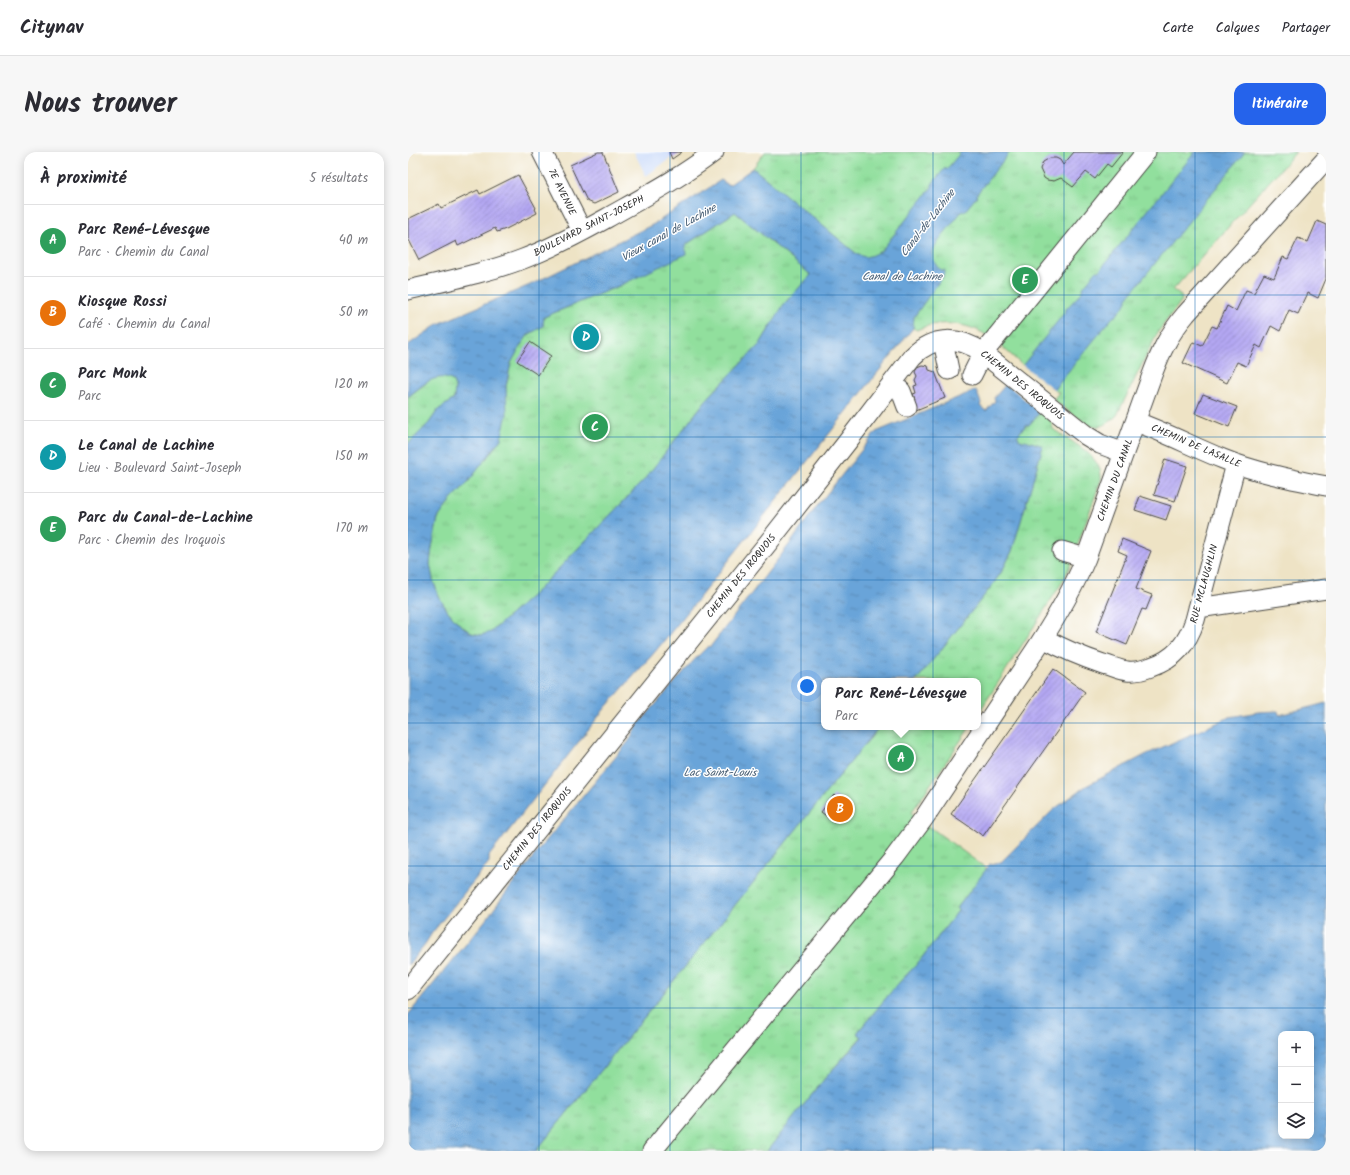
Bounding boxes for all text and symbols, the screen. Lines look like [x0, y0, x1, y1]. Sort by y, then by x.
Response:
text: Citynav [20, 13, 83, 43]
text: Carte [1162, 17, 1194, 39]
text: Calques [1216, 17, 1260, 39]
text: Partager [1282, 17, 1330, 39]
text: Nous trouver [24, 82, 177, 127]
button: Itinéraire [1234, 83, 1326, 125]
text: À proximité [40, 165, 127, 192]
street label: 7E AVENUE [544, 166, 581, 219]
text: 5 résultats [309, 168, 368, 189]
water label: Canal-de-Lachine [896, 185, 961, 261]
street label: BOULEVARD SAINT-JOSEPH [531, 191, 648, 261]
water label: Vieux canal de Lachine [618, 199, 721, 267]
text: Parc René-Lévesque [78, 218, 210, 242]
text: A [49, 230, 57, 251]
text: 40 m [339, 230, 368, 251]
text: Parc · Chemin du Canal [78, 242, 209, 263]
pin: E [1012, 265, 1038, 295]
water label: Canal de Lachine [862, 268, 943, 286]
text: Kiosque Rossi [78, 290, 167, 314]
text: B [49, 302, 57, 323]
text: 50 m [339, 302, 368, 323]
text: Café · Chemin du Canal [78, 314, 210, 335]
pin: D [573, 322, 599, 352]
street label: CHEMIN DES IROQUOIS [977, 346, 1068, 424]
text: Parc Monk [78, 362, 146, 386]
text: C [49, 374, 57, 395]
text: 120 m [334, 374, 368, 395]
text: Parc [78, 386, 101, 407]
pin: C [582, 412, 608, 442]
street label: CHEMIN DE LASALLE [1149, 420, 1245, 473]
text: Le Canal de Lachine [78, 434, 214, 458]
street label: CHEMIN DU CANAL [1093, 436, 1137, 524]
text: D [49, 446, 57, 467]
text: 150 m [335, 446, 368, 467]
text: Lieu · Boulevard Saint-Joseph [78, 458, 241, 479]
text: Parc du Canal-de-Lachine [78, 506, 253, 530]
text: E [49, 518, 57, 539]
text: 170 m [336, 518, 368, 539]
text: Parc · Chemin des Iroquois [78, 530, 225, 551]
street label: CHEMIN DES IROQUOIS [702, 530, 780, 621]
street label: RUE MCLAUGHLIN [1186, 542, 1222, 625]
your location [797, 676, 817, 696]
popup [821, 678, 981, 730]
text: Parc René-Lévesque [835, 682, 967, 706]
text: Parc [835, 706, 858, 727]
pin: A [888, 743, 914, 773]
water label: Lac Saint-Louis [684, 764, 758, 782]
street label: CHEMIN DES IROQUOIS [498, 783, 576, 874]
pin: B [827, 794, 853, 824]
map controls [1278, 1031, 1314, 1139]
button: + [1278, 1031, 1314, 1067]
button: − [1278, 1067, 1314, 1103]
button: layers [1278, 1103, 1314, 1139]

